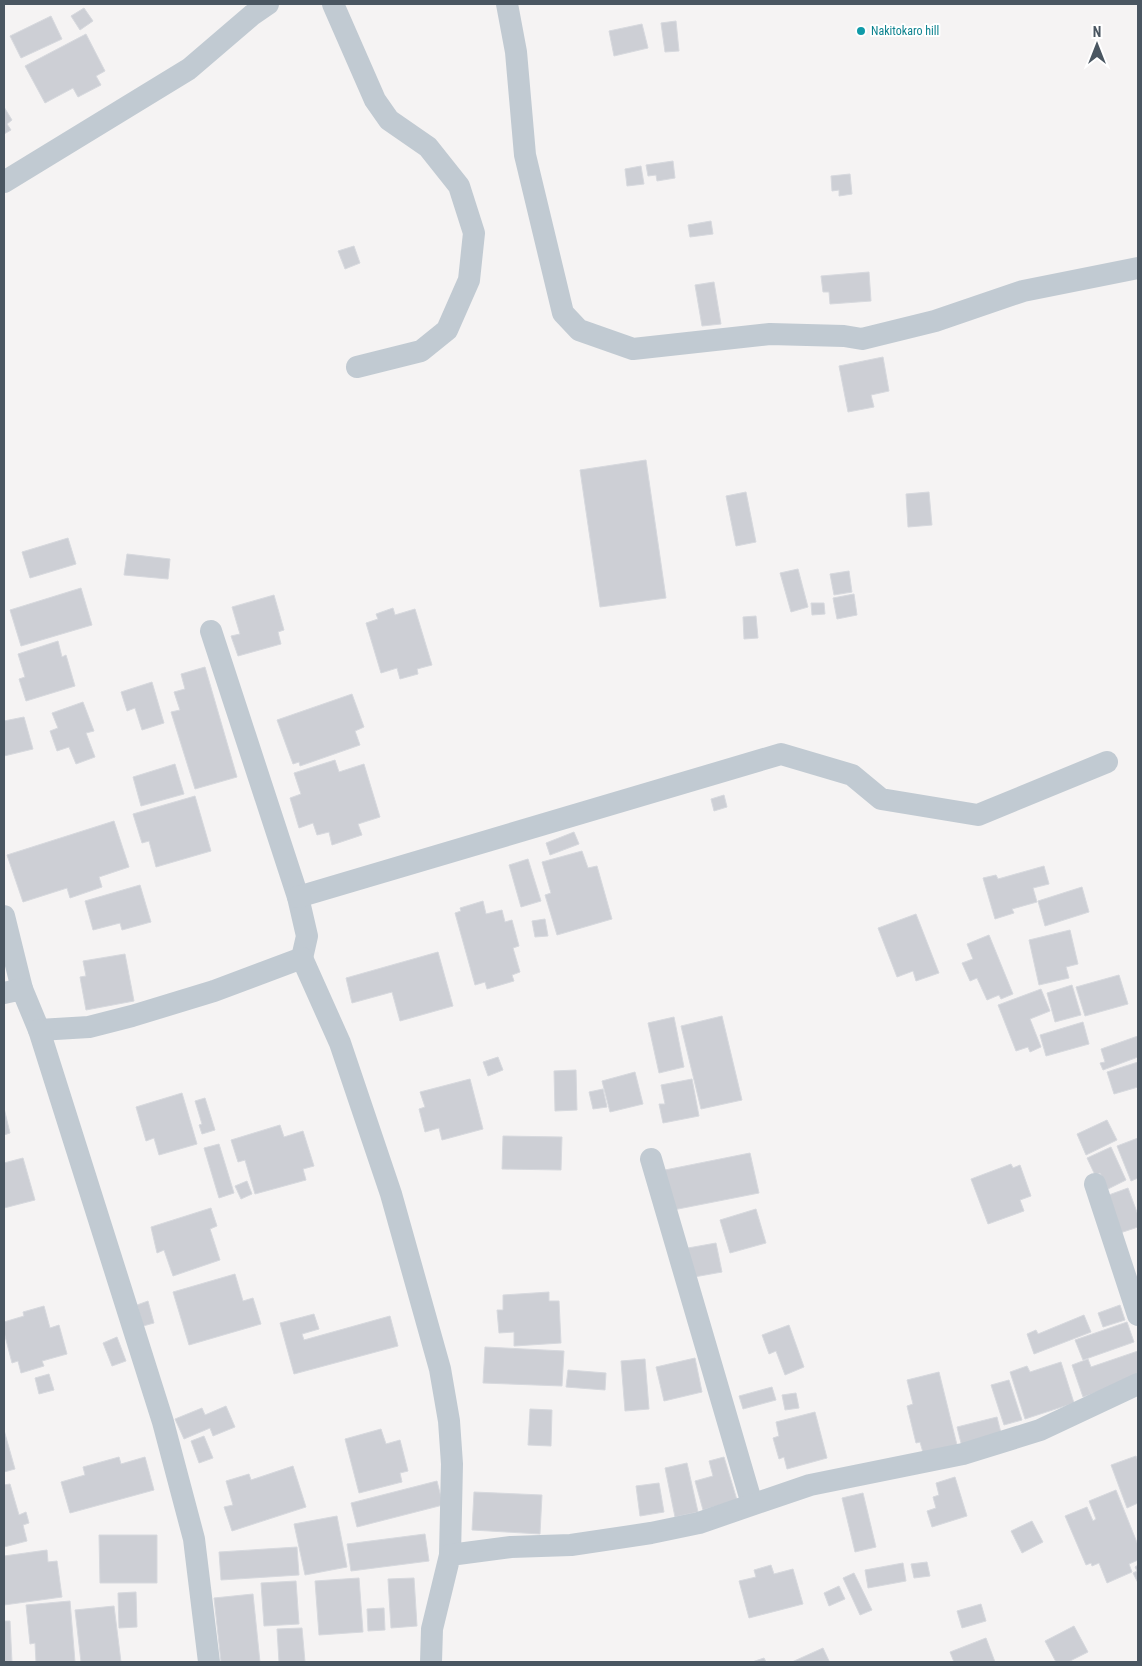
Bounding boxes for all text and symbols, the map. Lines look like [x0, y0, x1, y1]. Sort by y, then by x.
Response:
north arrow [1072, 20, 1122, 70]
place label: Nakitokaro hill [871, 24, 939, 38]
text: N [1093, 24, 1101, 40]
marker: Nakitokaro hill [855, 25, 867, 37]

